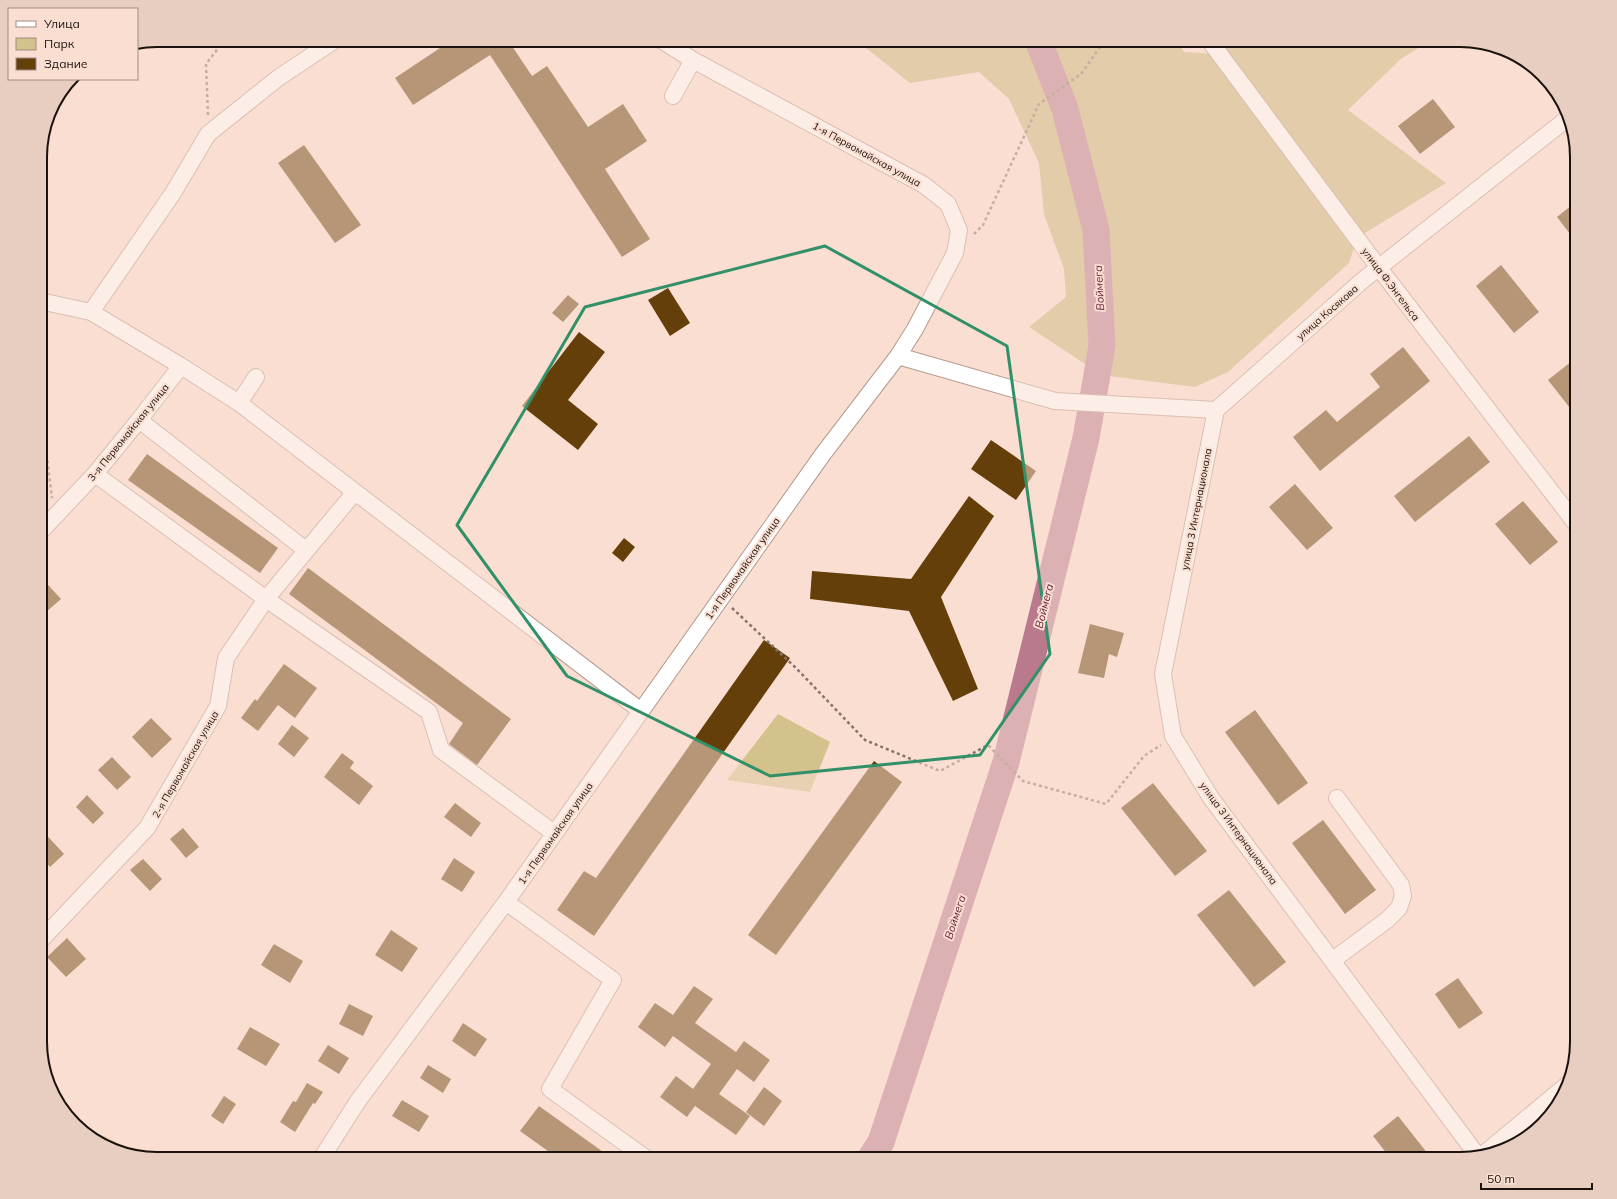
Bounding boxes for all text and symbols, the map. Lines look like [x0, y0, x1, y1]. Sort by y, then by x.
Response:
legend [8, 8, 138, 80]
text: Улица [43, 16, 80, 31]
text: Парк [44, 36, 75, 51]
text: Здание [44, 56, 88, 71]
street label: 1-я Первомайская улица [810, 119, 923, 190]
street label: улица Ф.Энгельса [1359, 245, 1422, 323]
water label: Воймега [1091, 265, 1107, 311]
street label: улица Косякова [1294, 282, 1361, 343]
street label: 3-я Первомайская улица [85, 381, 172, 484]
street label: улица 3 Интернационала [1178, 447, 1215, 571]
street label: 1-я Первомайская улица [702, 515, 783, 622]
water label: Воймега [1032, 582, 1056, 630]
street label: 2-я Первомайская улица [149, 708, 221, 820]
street label: улица 3 Интернационала [1197, 779, 1280, 887]
street label: 1-я Первомайская улица [515, 780, 596, 887]
water label: Воймега [941, 893, 969, 941]
scale bar [1481, 1165, 1592, 1191]
text: 50 m [1487, 1171, 1515, 1186]

